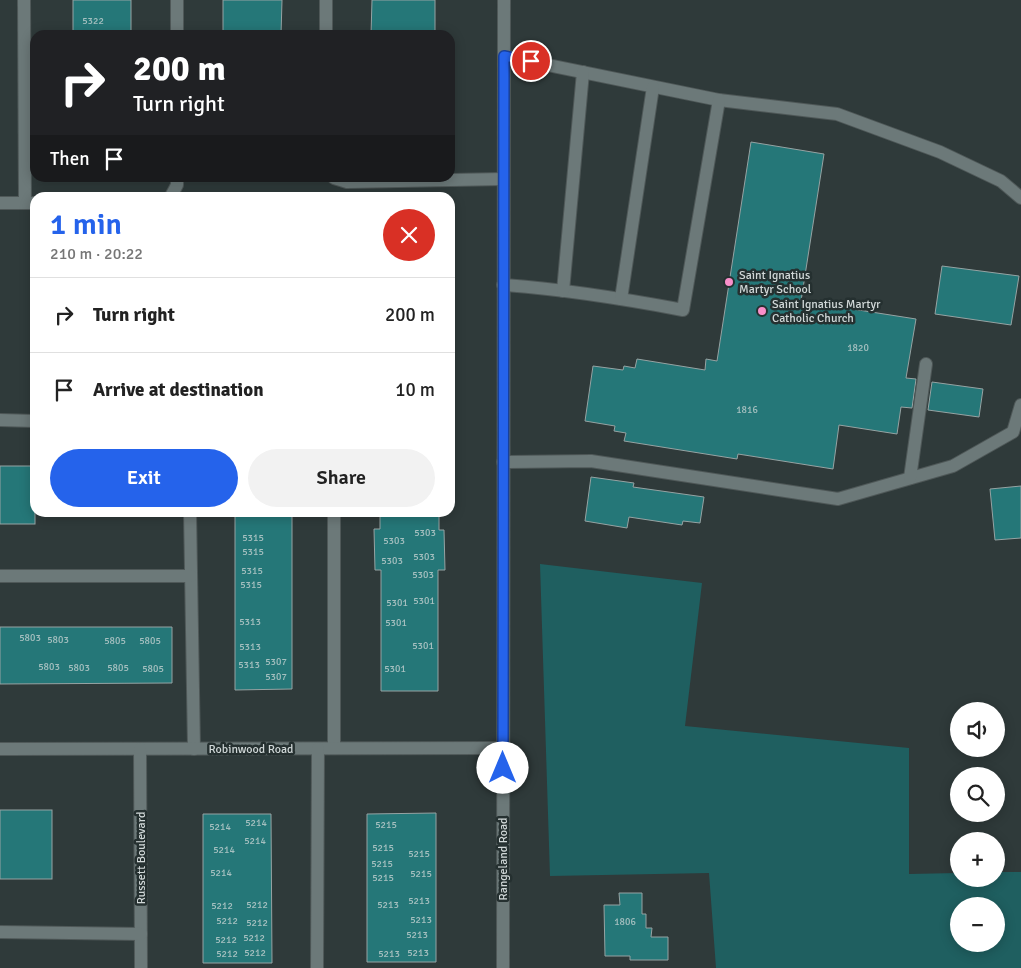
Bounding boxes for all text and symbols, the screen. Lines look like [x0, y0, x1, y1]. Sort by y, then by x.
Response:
house number: 5322 [82, 15, 104, 27]
pin [510, 40, 552, 82]
text: 200 m [133, 47, 226, 90]
icon: arrive [517, 47, 545, 75]
icon: right [50, 50, 115, 115]
text: Turn right [133, 90, 225, 117]
icon: arrive [100, 145, 128, 173]
text: Then [50, 147, 90, 171]
text: 1 min [50, 206, 122, 243]
button: close [383, 209, 435, 261]
text: 210 m · 20:22 [50, 244, 143, 264]
place label: Saint Ignatius Martyr School [739, 268, 812, 297]
marker: Saint Ignatius Martyr School [723, 276, 735, 288]
place label: Saint Ignatius Martyr Catholic Church [772, 297, 881, 326]
icon: right [50, 301, 78, 329]
text: Turn right [93, 303, 175, 327]
text: 200 m [385, 303, 435, 327]
marker: Saint Ignatius Martyr Catholic Church [756, 305, 768, 317]
house number: 1820 [847, 342, 869, 354]
icon: arrive [50, 376, 78, 404]
text: Arrive at destination [93, 378, 264, 402]
text: 10 m [395, 378, 435, 402]
house number: 1816 [736, 404, 758, 416]
button: Exit [50, 449, 238, 507]
button: Share [248, 449, 435, 507]
house number: 5303 [414, 527, 436, 539]
house number: 5315 [242, 532, 264, 544]
house number: 5303 [383, 535, 405, 547]
house number: 5315 [242, 546, 264, 558]
house number: 5303 [413, 551, 435, 563]
house number: 5303 [381, 555, 403, 567]
house number: 5315 [241, 565, 263, 577]
house number: 5303 [412, 569, 434, 581]
house number: 5315 [240, 579, 262, 591]
house number: 5301 [413, 595, 435, 607]
house number: 5301 [386, 597, 408, 609]
house number: 5313 [239, 616, 261, 628]
house number: 5301 [385, 617, 407, 629]
house number: 5803 [19, 632, 41, 644]
house number: 5803 [47, 634, 69, 646]
house number: 5805 [104, 635, 126, 647]
house number: 5805 [139, 635, 161, 647]
house number: 5301 [412, 640, 434, 652]
house number: 5313 [239, 641, 261, 653]
house number: 5307 [265, 656, 287, 668]
house number: 5313 [238, 659, 260, 671]
house number: 5803 [38, 661, 60, 673]
house number: 5803 [68, 662, 90, 674]
house number: 5805 [107, 662, 129, 674]
house number: 5805 [142, 663, 164, 675]
house number: 5301 [384, 663, 406, 675]
house number: 5307 [265, 671, 287, 683]
map controls [950, 702, 1005, 952]
button: sound [950, 702, 1005, 757]
position arrow [476, 741, 528, 793]
street label: Robinwood Road [209, 742, 293, 757]
button: search [950, 767, 1005, 822]
street label: Russett Boulevard [134, 812, 149, 904]
house number: 5214 [245, 817, 267, 829]
street label: Rangeland Road [496, 818, 511, 900]
house number: 5215 [375, 819, 397, 831]
house number: 5214 [209, 821, 231, 833]
button: + [950, 832, 1005, 887]
house number: 5214 [244, 835, 266, 847]
house number: 5215 [372, 842, 394, 854]
house number: 5214 [213, 844, 235, 856]
house number: 5215 [408, 848, 430, 860]
house number: 5215 [371, 858, 393, 870]
house number: 5214 [210, 867, 232, 879]
house number: 5215 [410, 868, 432, 880]
house number: 5215 [372, 872, 394, 884]
house number: 5213 [408, 895, 430, 907]
button: − [950, 897, 1005, 952]
house number: 5212 [246, 899, 268, 911]
house number: 5213 [377, 899, 399, 911]
house number: 5212 [211, 900, 233, 912]
house number: 5213 [410, 914, 432, 926]
house number: 5212 [216, 915, 238, 927]
house number: 1806 [614, 916, 636, 928]
house number: 5212 [246, 917, 268, 929]
house number: 5213 [406, 929, 428, 941]
house number: 5212 [243, 932, 265, 944]
house number: 5212 [215, 934, 237, 946]
house number: 5212 [244, 947, 266, 959]
house number: 5213 [407, 947, 429, 959]
house number: 5212 [216, 948, 238, 960]
house number: 5213 [378, 948, 400, 960]

